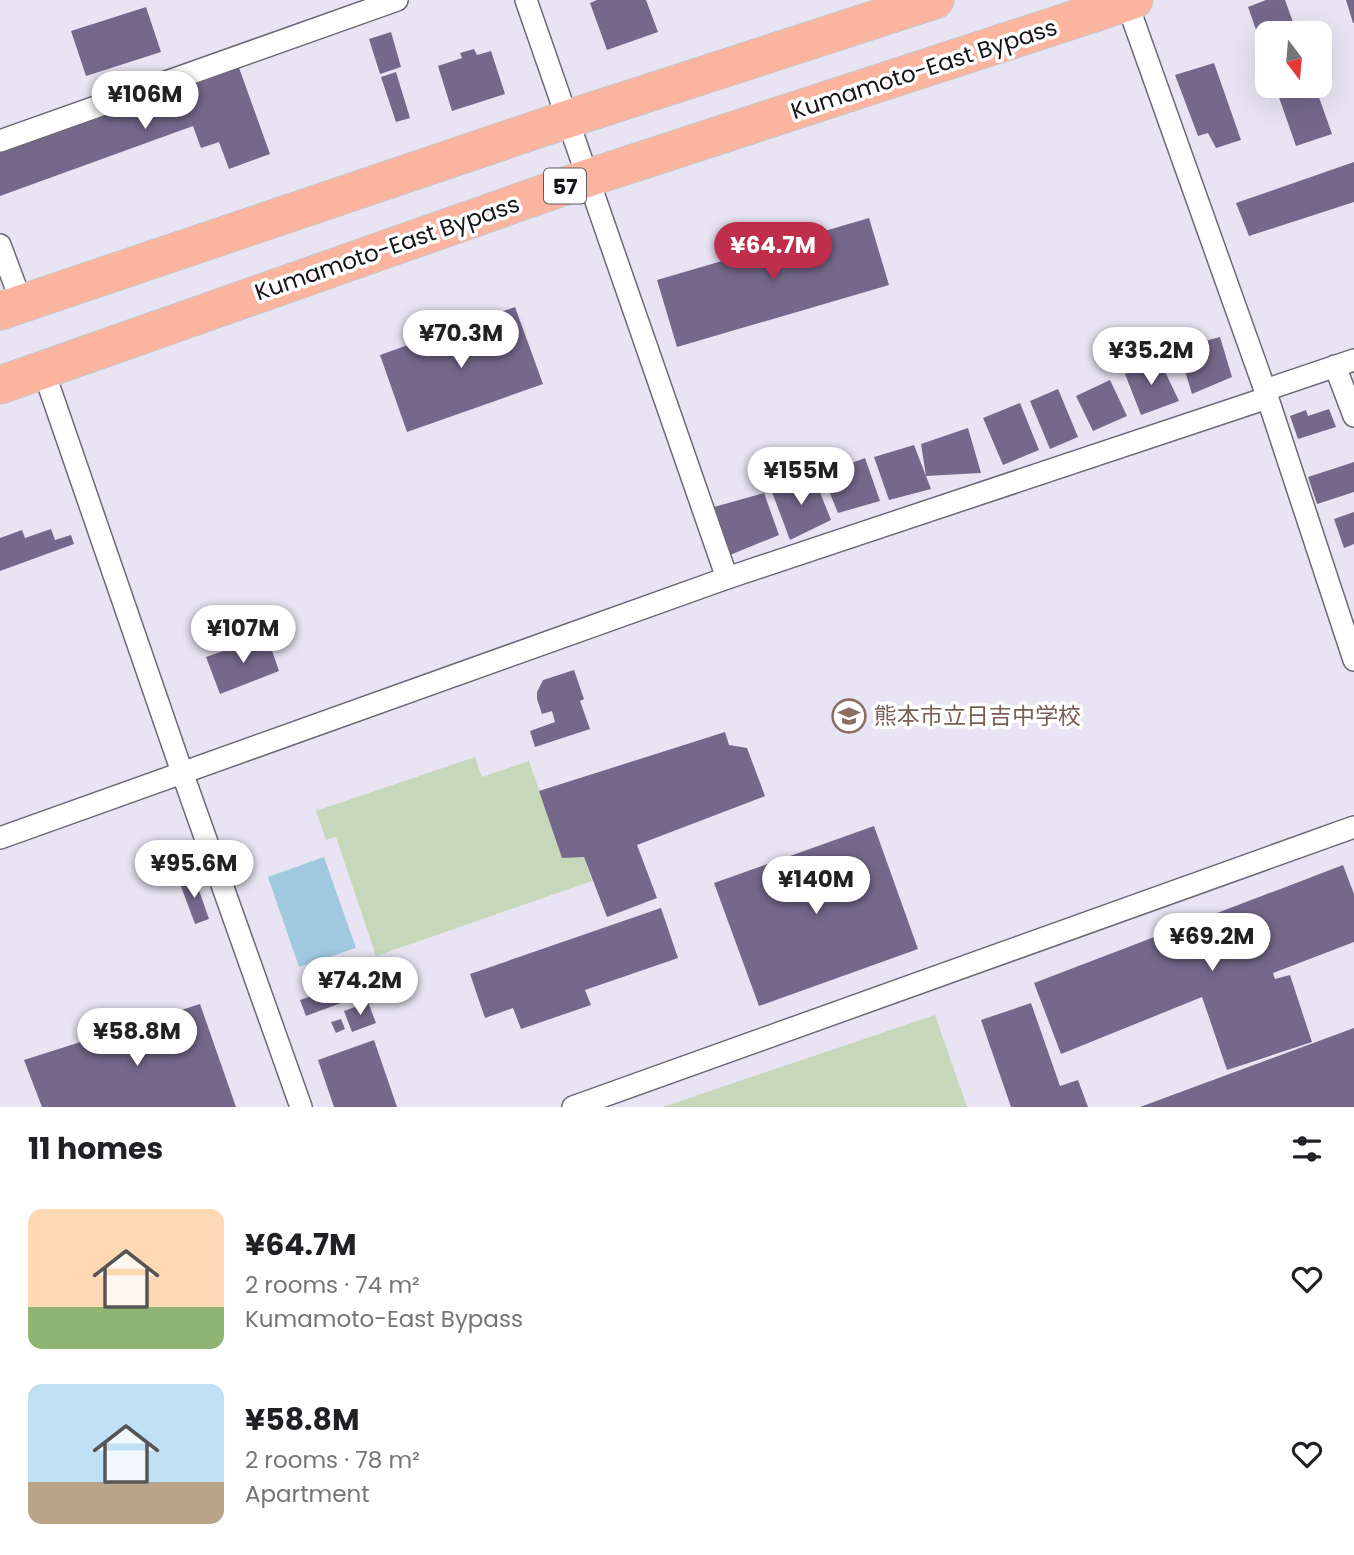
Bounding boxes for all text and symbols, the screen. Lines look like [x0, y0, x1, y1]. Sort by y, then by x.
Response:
street label: Kumamoto-East Bypass [787, 11, 1061, 127]
north arrow [1255, 21, 1332, 98]
map controls [1255, 21, 1332, 98]
pin: ¥106M [96, 72, 194, 131]
text: ¥106M [108, 78, 182, 110]
road number: 57 [544, 168, 586, 204]
street label: Kumamoto-East Bypass [250, 188, 524, 308]
pin: ¥64.7M [716, 222, 830, 282]
text: ¥64.7M [730, 229, 816, 261]
pin: ¥70.3M [404, 310, 518, 370]
text: ¥70.3M [419, 317, 503, 349]
pin: ¥35.2M [1094, 328, 1208, 387]
text: ¥35.2M [1108, 334, 1194, 366]
pin: ¥155M [752, 448, 850, 507]
text: ¥155M [763, 454, 839, 486]
pin: ¥107M [194, 606, 292, 665]
text: ¥107M [207, 612, 279, 644]
school or university icon: 熊本市立日吉中学校 [830, 697, 868, 735]
place label: 熊本市立日吉中学校 [874, 700, 1081, 732]
pin: ¥95.6M [137, 841, 251, 900]
text: ¥95.6M [151, 847, 237, 879]
pin: ¥140M [767, 856, 865, 916]
text: ¥140M [778, 863, 854, 895]
pin: ¥69.2M [1155, 914, 1269, 973]
text: ¥69.2M [1170, 920, 1254, 952]
pin: ¥74.2M [303, 958, 417, 1017]
text: ¥74.2M [318, 964, 402, 996]
pin: ¥58.8M [80, 1009, 194, 1068]
text: ¥58.8M [93, 1015, 181, 1047]
text: 11 homes [28, 1127, 163, 1170]
icon: filters [1288, 1130, 1326, 1168]
text: ¥64.7M [245, 1223, 357, 1266]
icon: home [84, 1237, 168, 1321]
icon: heart [1288, 1260, 1326, 1298]
text: 2 rooms · 74 m² [245, 1269, 420, 1301]
text: Kumamoto-East Bypass [245, 1303, 523, 1335]
text: ¥58.8M [245, 1398, 360, 1441]
icon: home [84, 1412, 168, 1496]
icon: heart [1288, 1435, 1326, 1473]
text: 2 rooms · 78 m² [245, 1444, 420, 1476]
text: Apartment [245, 1478, 370, 1510]

